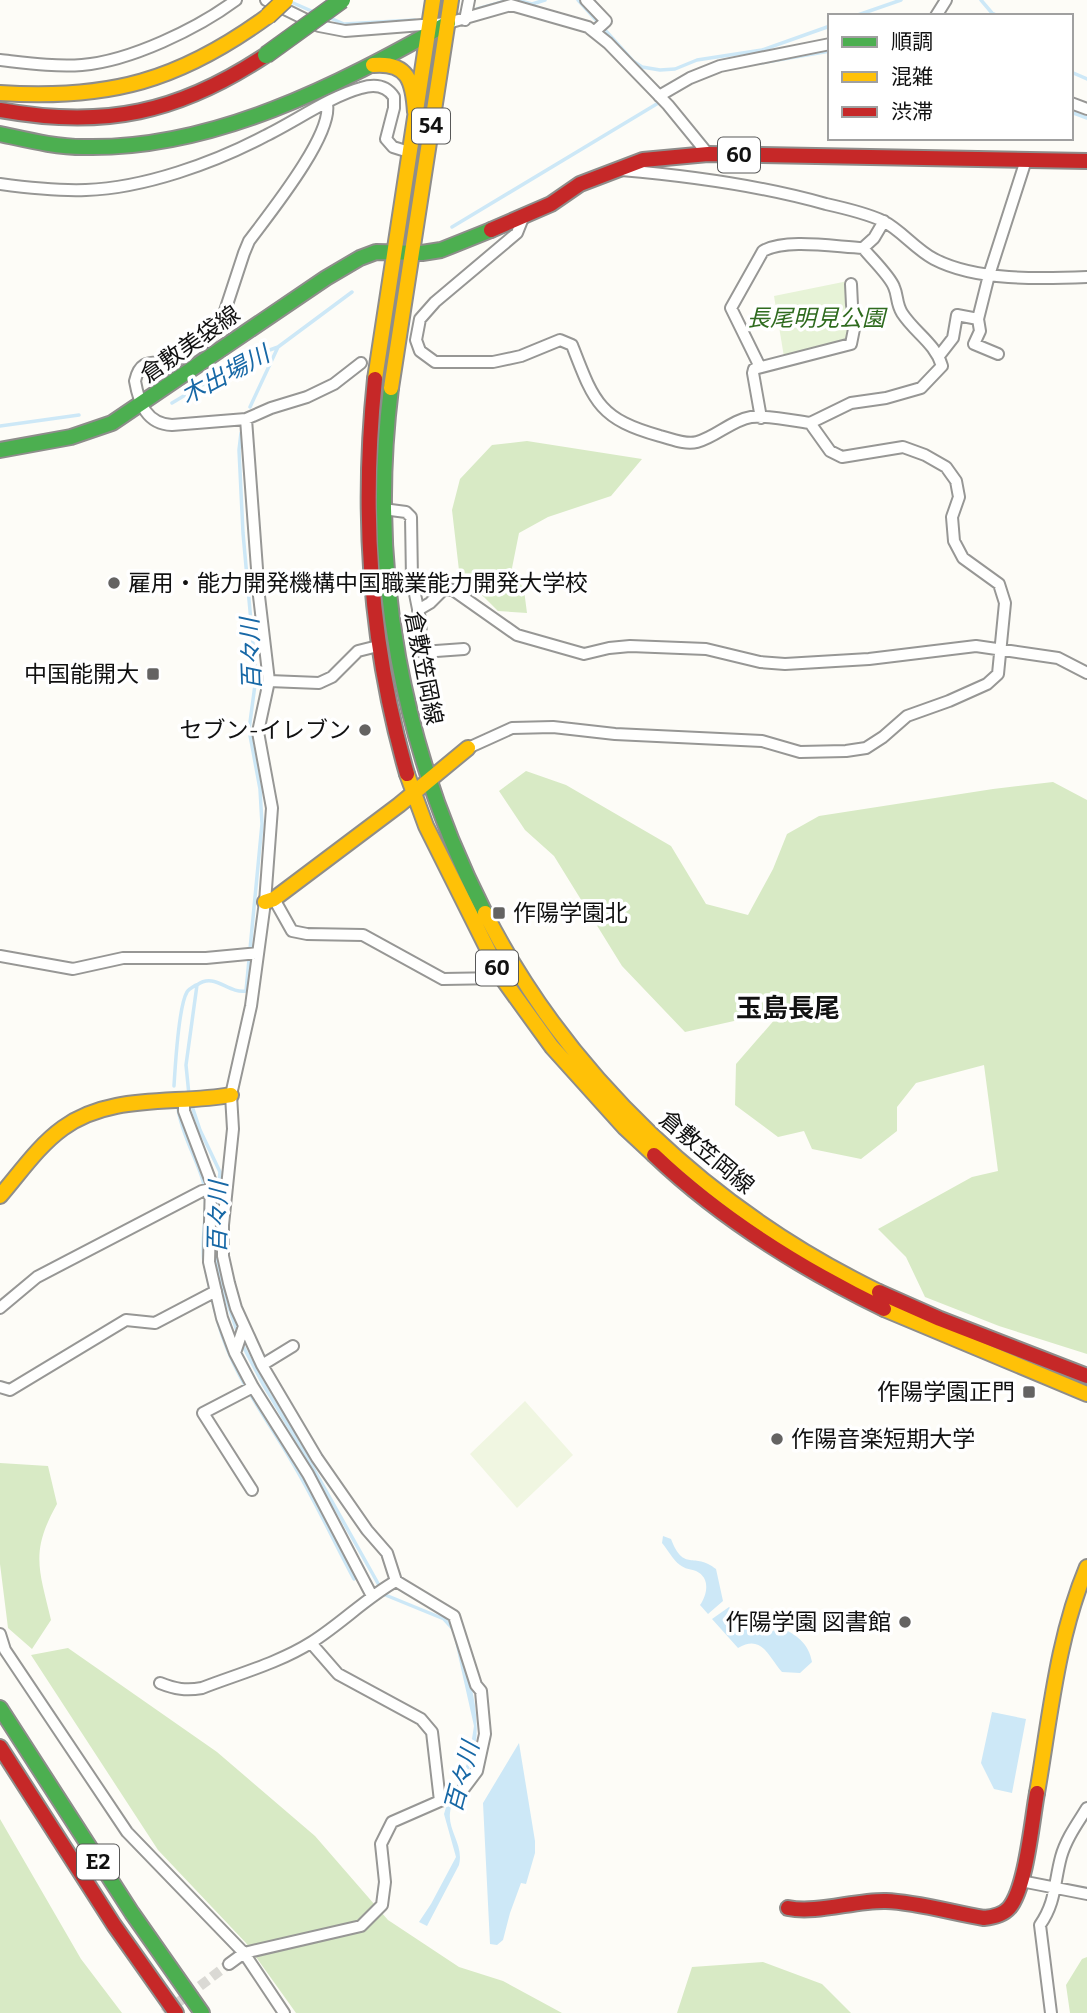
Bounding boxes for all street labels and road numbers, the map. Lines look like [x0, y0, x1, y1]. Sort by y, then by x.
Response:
road number: 54 [412, 108, 450, 144]
road number: 60 [718, 138, 760, 172]
street label: 倉敷美袋線 [135, 300, 245, 388]
street label: 倉敷笠岡線 [399, 609, 449, 727]
road number: 60 [476, 950, 518, 986]
street label: 倉敷笠岡線 [654, 1104, 760, 1200]
road number: E2 [77, 1844, 119, 1880]

